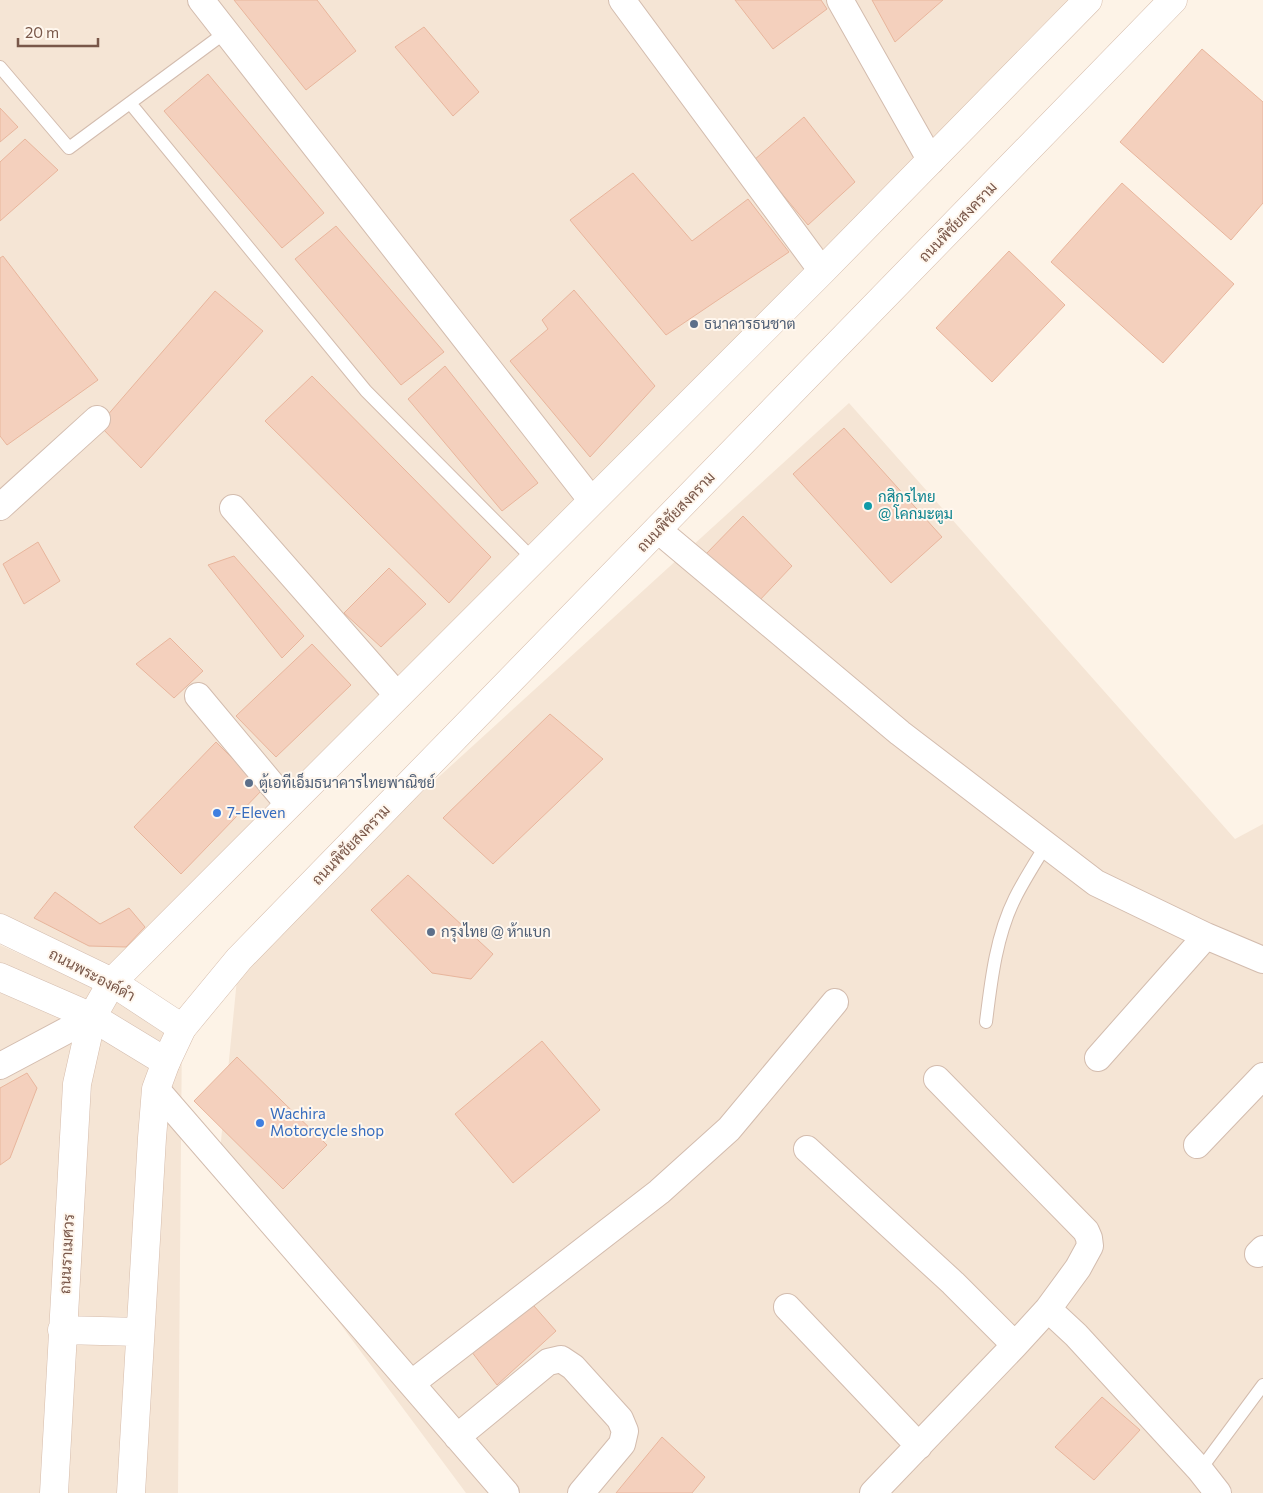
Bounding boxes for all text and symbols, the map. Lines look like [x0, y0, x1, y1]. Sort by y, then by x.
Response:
scale bar [18, 15, 98, 47]
text: 20 m [25, 23, 59, 41]
street label: ถนนพิชัยสงคราม [914, 177, 1000, 265]
place label: ธนาคารธนชาต [704, 314, 796, 332]
marker: ธนาคารธนชาต [688, 318, 700, 330]
street label: ถนนพิชัยสงคราม [632, 467, 718, 555]
place label: กสิกรไทย @ โคกมะตูม [878, 487, 953, 524]
marker: กสิกรไทย @ โคกมะตูม [862, 500, 874, 512]
place label: ตู้เอทีเอ็มธนาคารไทยพาณิชย์ [259, 772, 435, 793]
marker: ตู้เอทีเอ็มธนาคารไทยพาณิชย์ [243, 777, 255, 789]
street label: ถนนพิชัยสงคราม [307, 800, 393, 888]
place label: 7-Eleven [227, 803, 286, 821]
marker: 7-Eleven [211, 807, 223, 819]
place label: กรุงไทย @ ห้าแบก [441, 922, 551, 943]
marker: กรุงไทย @ ห้าแบก [425, 926, 437, 938]
street label: ถนนพระองค์ดำ [46, 944, 139, 1004]
place label: Wachira Motorcycle shop [270, 1104, 384, 1139]
marker: Wachira Motorcycle shop [254, 1117, 266, 1129]
street label: ถนนราเมศวร [55, 1213, 77, 1294]

